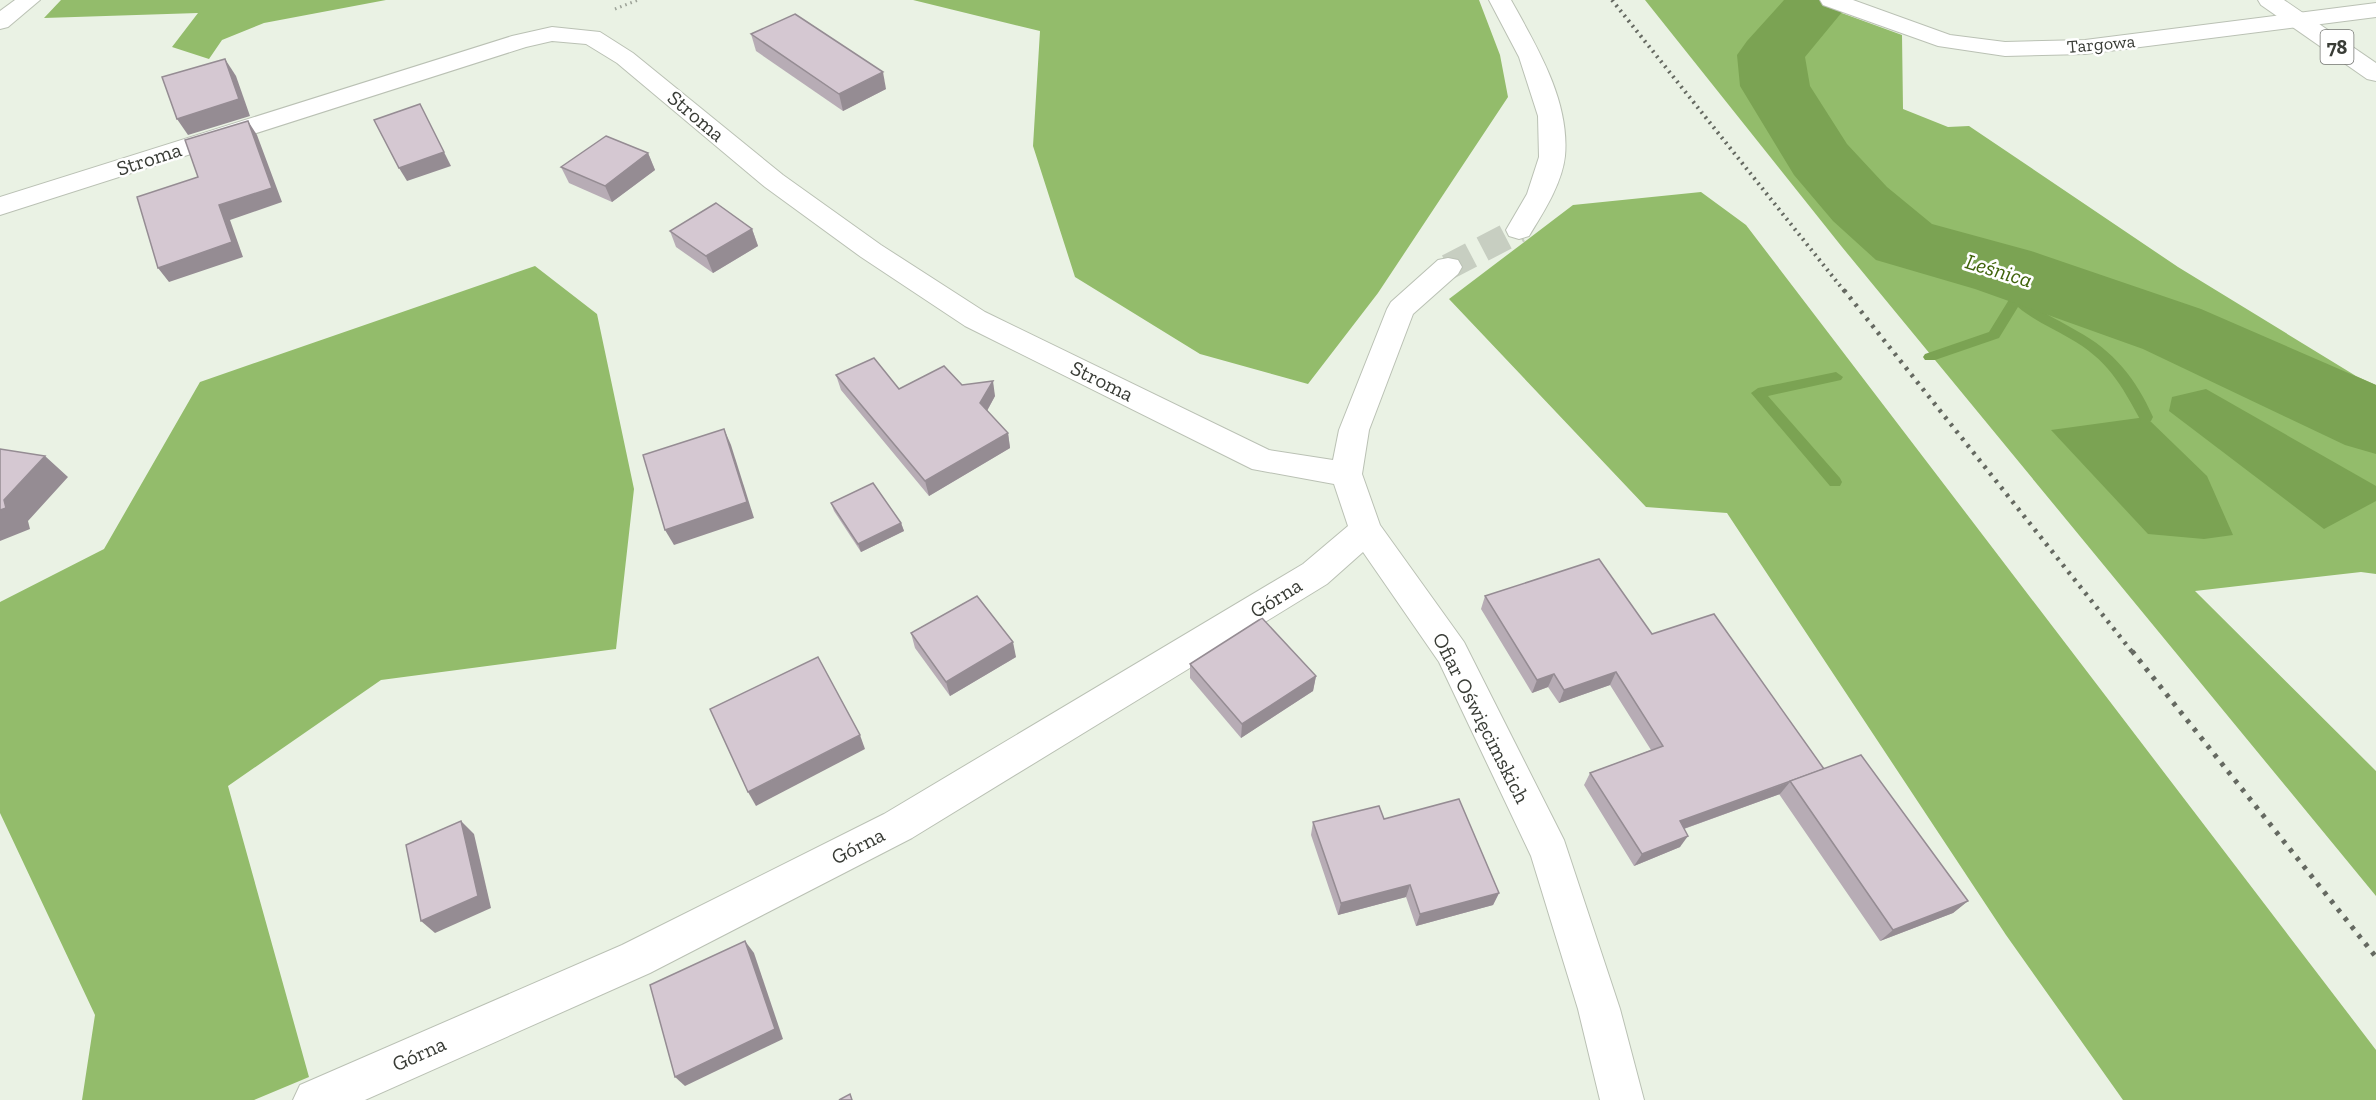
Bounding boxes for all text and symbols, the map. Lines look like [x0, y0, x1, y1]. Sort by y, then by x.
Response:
street label: Targowa [2066, 30, 2136, 58]
road number: 78 [2320, 30, 2354, 64]
street label: Stroma [663, 85, 730, 147]
street label: Stroma [113, 136, 184, 181]
water label: Leśnica [1962, 248, 2035, 293]
street label: Stroma [1067, 355, 1138, 406]
street label: Górna [1245, 572, 1306, 623]
street label: Ofiar Oświęcimskich [1428, 628, 1535, 807]
street label: Górna [827, 822, 889, 869]
street label: Górna [388, 1031, 450, 1076]

